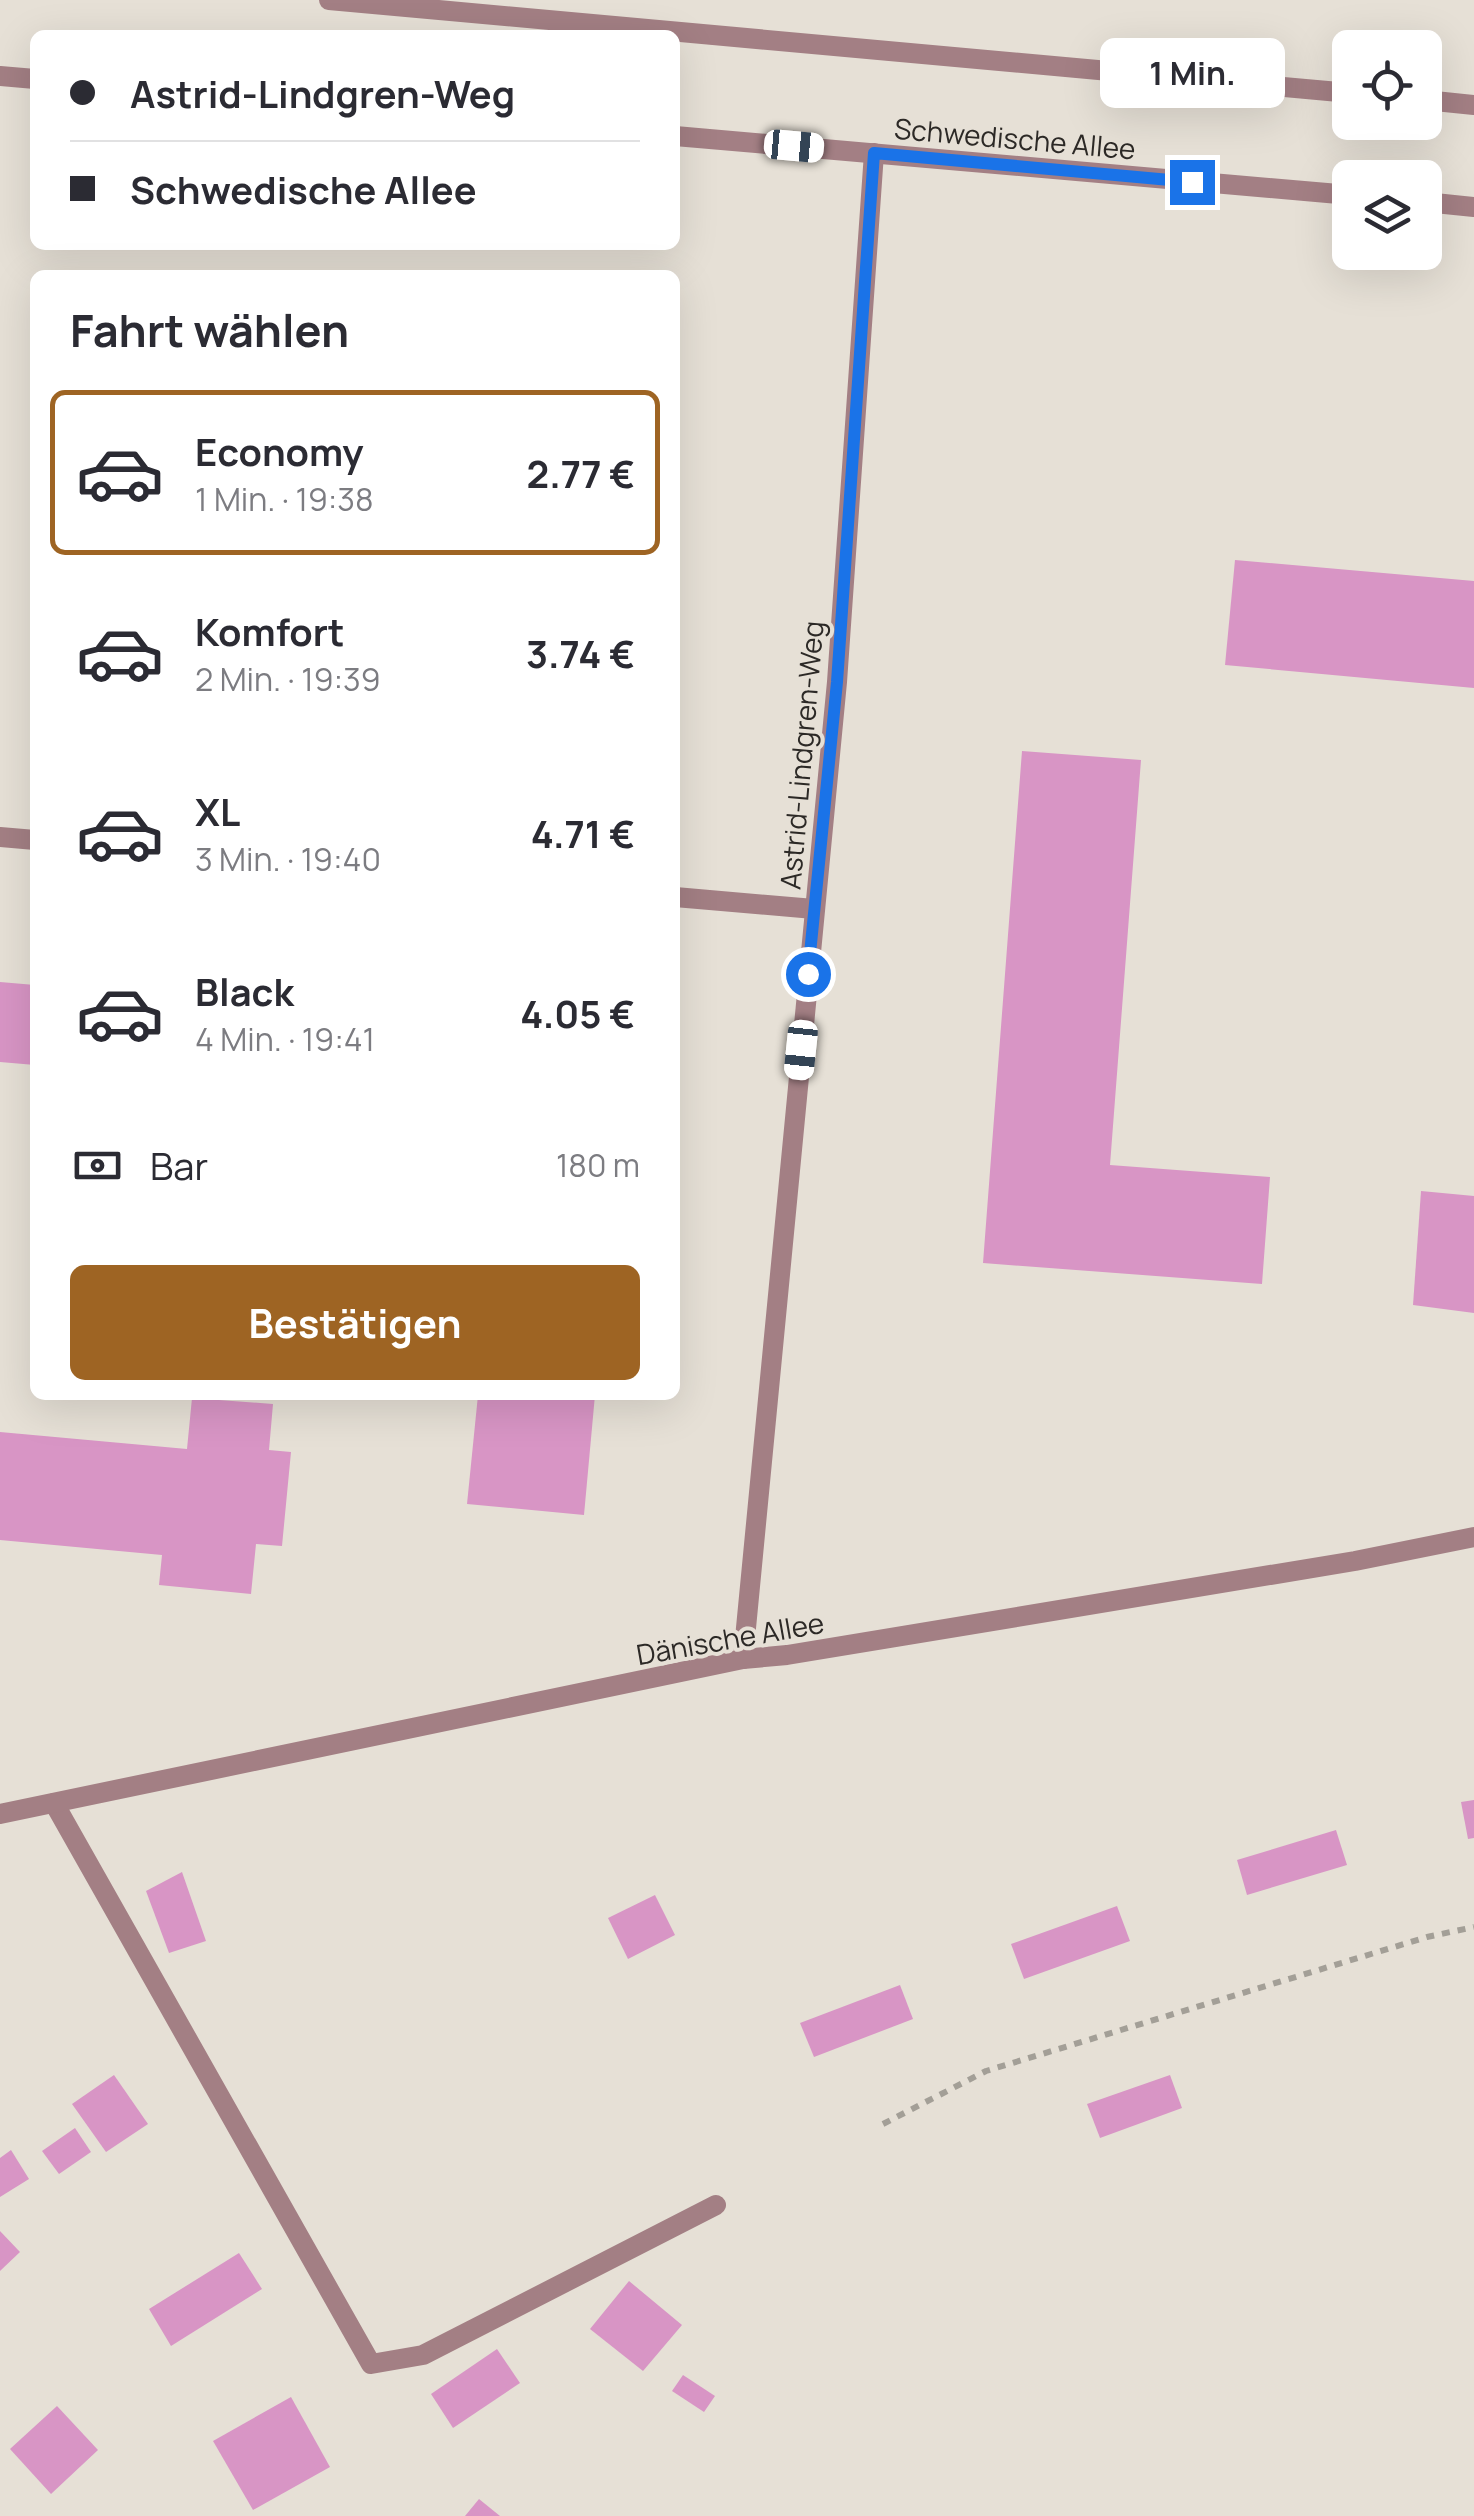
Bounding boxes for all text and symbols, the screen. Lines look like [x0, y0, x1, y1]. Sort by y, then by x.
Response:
map controls [1332, 30, 1442, 270]
button: locate [1332, 30, 1442, 140]
callout: 1 Min. [1100, 37, 1284, 107]
text: 1 Min. [1149, 51, 1236, 95]
text: Astrid-Lindgren-Weg [130, 67, 515, 119]
street label: Schwedische Allee [893, 109, 1137, 167]
car [763, 128, 825, 164]
route end [1170, 160, 1215, 205]
button: layers [1332, 160, 1442, 270]
text: Schwedische Allee [130, 163, 477, 215]
text: Fahrt wählen [70, 299, 349, 361]
text: Economy [195, 425, 364, 477]
icon: car [75, 428, 165, 518]
text: 2.77 € [527, 447, 635, 499]
text: 1 Min. · 19:38 [195, 477, 374, 521]
text: Komfort [195, 605, 344, 657]
icon: car [75, 608, 165, 698]
street label: Astrid-Lindgren-Weg [770, 619, 832, 891]
text: 3.74 € [526, 627, 635, 679]
text: 2 Min. · 19:39 [195, 657, 381, 701]
text: XL [195, 785, 240, 837]
icon: car [75, 788, 165, 878]
text: 4.71 € [531, 807, 635, 859]
text: 3 Min. · 19:40 [195, 837, 381, 881]
route start [786, 952, 831, 997]
text: Black [195, 965, 294, 1017]
icon: car [75, 968, 165, 1058]
text: 4.05 € [520, 987, 635, 1039]
text: 4 Min. · 19:41 [195, 1017, 375, 1061]
car [783, 1019, 819, 1081]
icon: cash [70, 1138, 125, 1193]
text: Bar [150, 1139, 208, 1191]
text: 180 m [556, 1143, 640, 1187]
button: Bestätigen [70, 1265, 640, 1380]
street label: Dänische Allee [633, 1603, 827, 1673]

